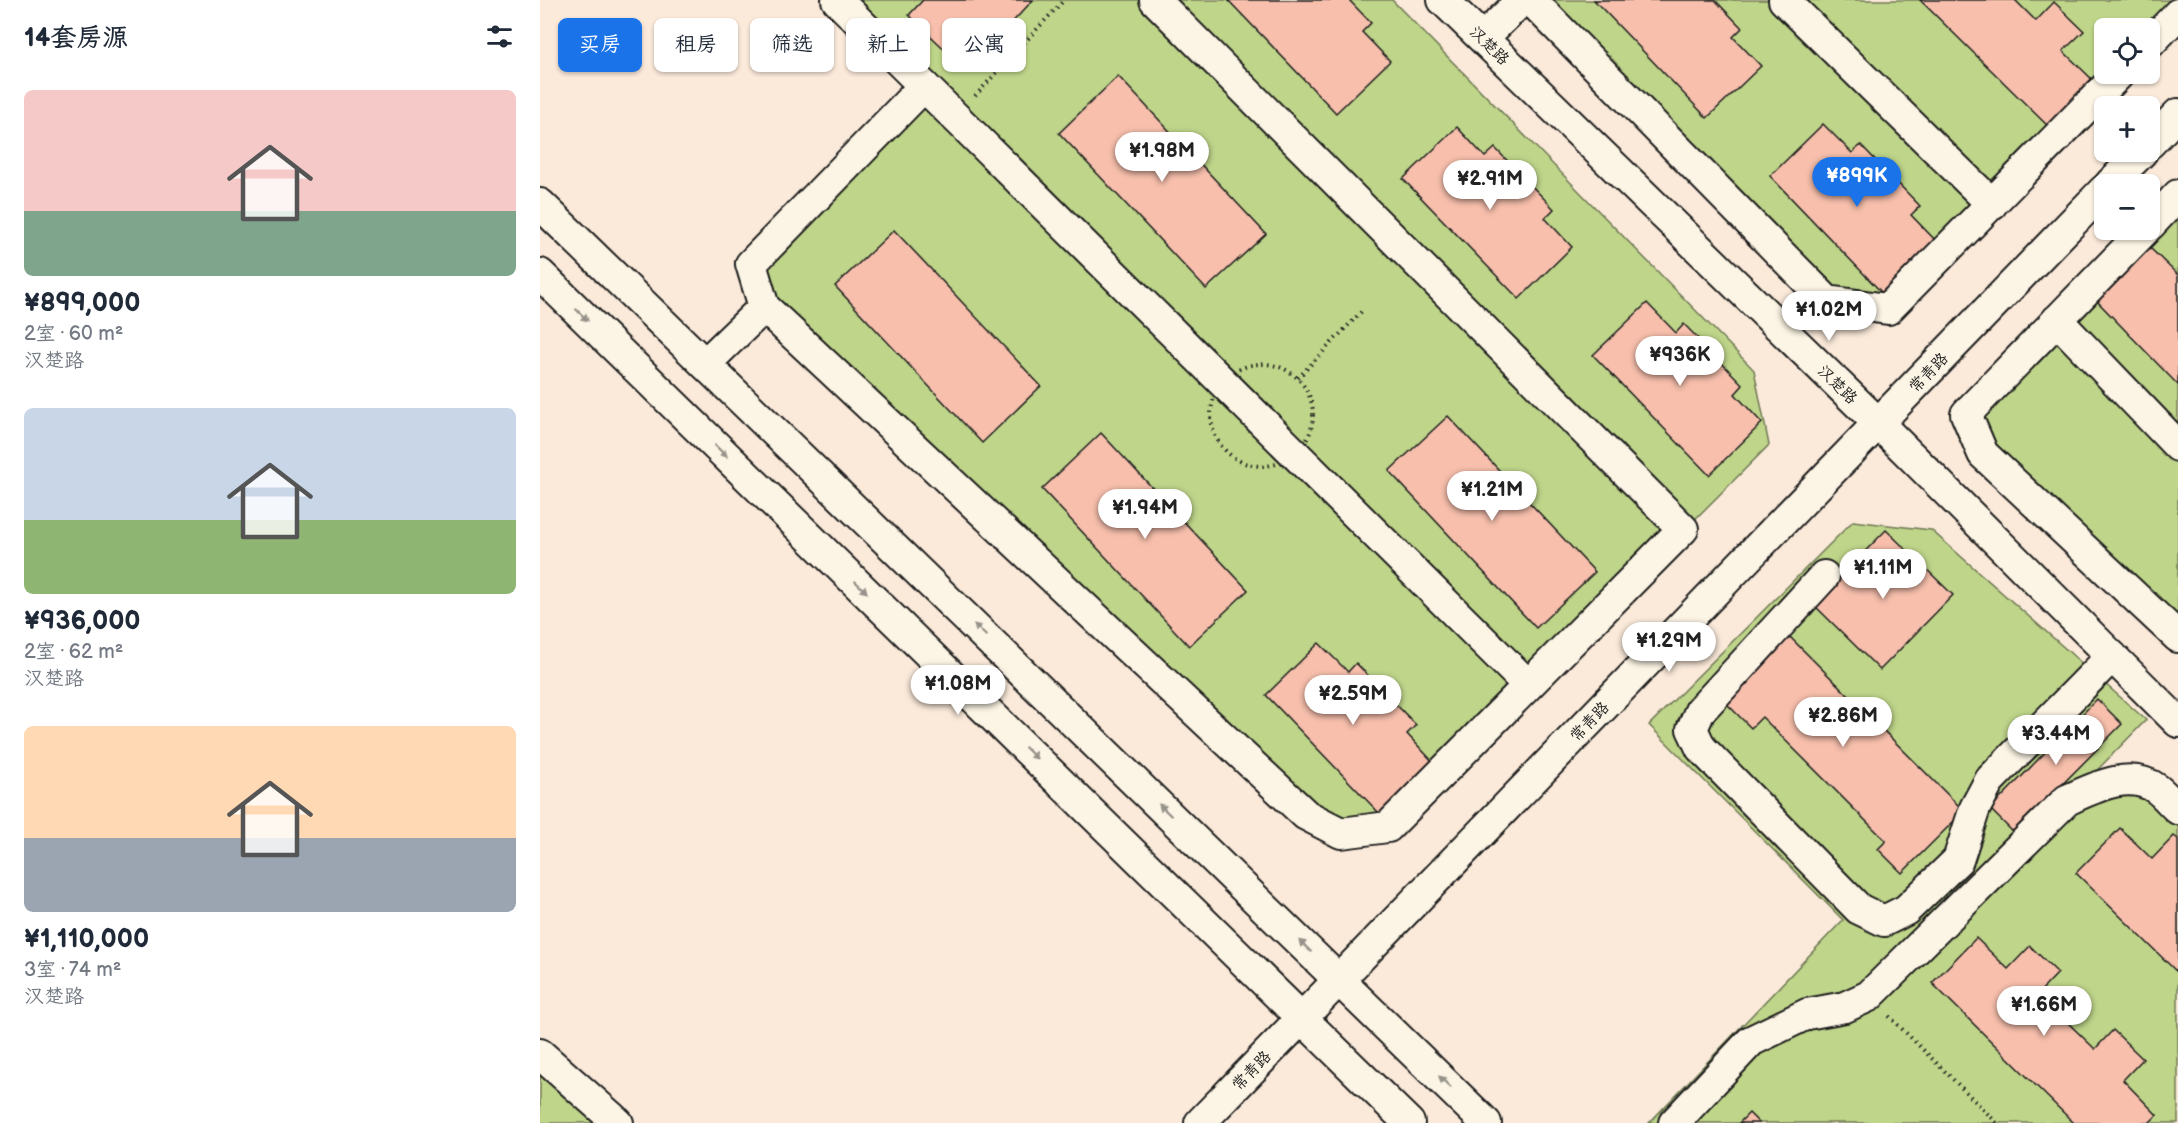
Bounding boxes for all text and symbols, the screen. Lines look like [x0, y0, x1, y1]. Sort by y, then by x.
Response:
chip: 买房 [558, 18, 642, 72]
chip: 租房 [654, 18, 738, 72]
chip: 筛选 [750, 18, 834, 72]
chip: 新上 [846, 18, 930, 72]
chip: 公寓 [942, 18, 1026, 72]
map controls [2094, 18, 2160, 240]
button: locate [2094, 18, 2160, 84]
icon: filters [483, 20, 516, 53]
text: 14套房源 [24, 23, 128, 54]
street label: 汉楚路 [1465, 23, 1513, 70]
button: + [2094, 96, 2160, 162]
icon: home [216, 129, 324, 237]
pin: ¥1.98M [1113, 132, 1211, 183]
text: ¥1.98M [1129, 139, 1195, 163]
pin: ¥899K [1815, 157, 1899, 208]
pin: ¥2.91M [1441, 160, 1539, 211]
text: ¥899K [1826, 164, 1888, 188]
text: ¥2.91M [1457, 167, 1523, 191]
button: − [2094, 174, 2160, 240]
text: ¥899,000 [24, 288, 140, 319]
pin: ¥1.02M [1780, 291, 1878, 342]
text: ¥1.02M [1796, 298, 1862, 322]
one-way arrow [574, 308, 589, 322]
text: 2室 · 60 m² [24, 322, 123, 346]
pin: ¥936K [1638, 336, 1722, 387]
text: ¥936K [1649, 343, 1711, 367]
text: 汉楚路 [24, 349, 84, 373]
street label: 常青路 [1906, 349, 1953, 397]
street label: 汉楚路 [1813, 362, 1861, 409]
one-way arrow [714, 444, 729, 458]
icon: home [216, 447, 324, 555]
pin: ¥1.21M [1443, 471, 1541, 522]
text: ¥1.21M [1461, 478, 1523, 502]
pin: ¥1.94M [1096, 489, 1194, 540]
text: ¥1.94M [1112, 496, 1178, 520]
pin: ¥1.11M [1834, 549, 1932, 600]
text: ¥1.11M [1853, 556, 1913, 580]
one-way arrow [853, 580, 867, 594]
text: ¥936,000 [24, 606, 141, 637]
pin: ¥1.29M [1620, 622, 1718, 673]
one-way arrow [973, 624, 987, 638]
text: ¥1.29M [1636, 629, 1702, 653]
text: 2室 · 62 m² [24, 640, 123, 664]
pin: ¥1.08M [909, 665, 1007, 716]
text: 汉楚路 [24, 667, 84, 691]
text: ¥1.08M [925, 672, 991, 696]
pin: ¥2.59M [1304, 675, 1402, 726]
text: ¥2.59M [1318, 682, 1388, 706]
pin: ¥2.86M [1794, 697, 1892, 748]
street label: 常青路 [1567, 698, 1614, 746]
text: ¥2.86M [1808, 704, 1878, 728]
pin: ¥3.44M [2007, 715, 2105, 766]
text: ¥3.44M [2021, 722, 2091, 746]
one-way arrow [1023, 746, 1038, 760]
icon: home [216, 765, 324, 873]
one-way arrow [1158, 803, 1173, 817]
text: ¥1,110,000 [24, 924, 149, 955]
one-way arrow [1299, 939, 1313, 953]
text: 3室 · 74 m² [24, 958, 121, 982]
text: 汉楚路 [24, 985, 84, 1009]
pin: ¥1.66M [1995, 986, 2093, 1037]
text: ¥1.66M [2011, 993, 2077, 1017]
street label: 常青路 [1229, 1047, 1276, 1095]
one-way arrow [1437, 1075, 1452, 1089]

